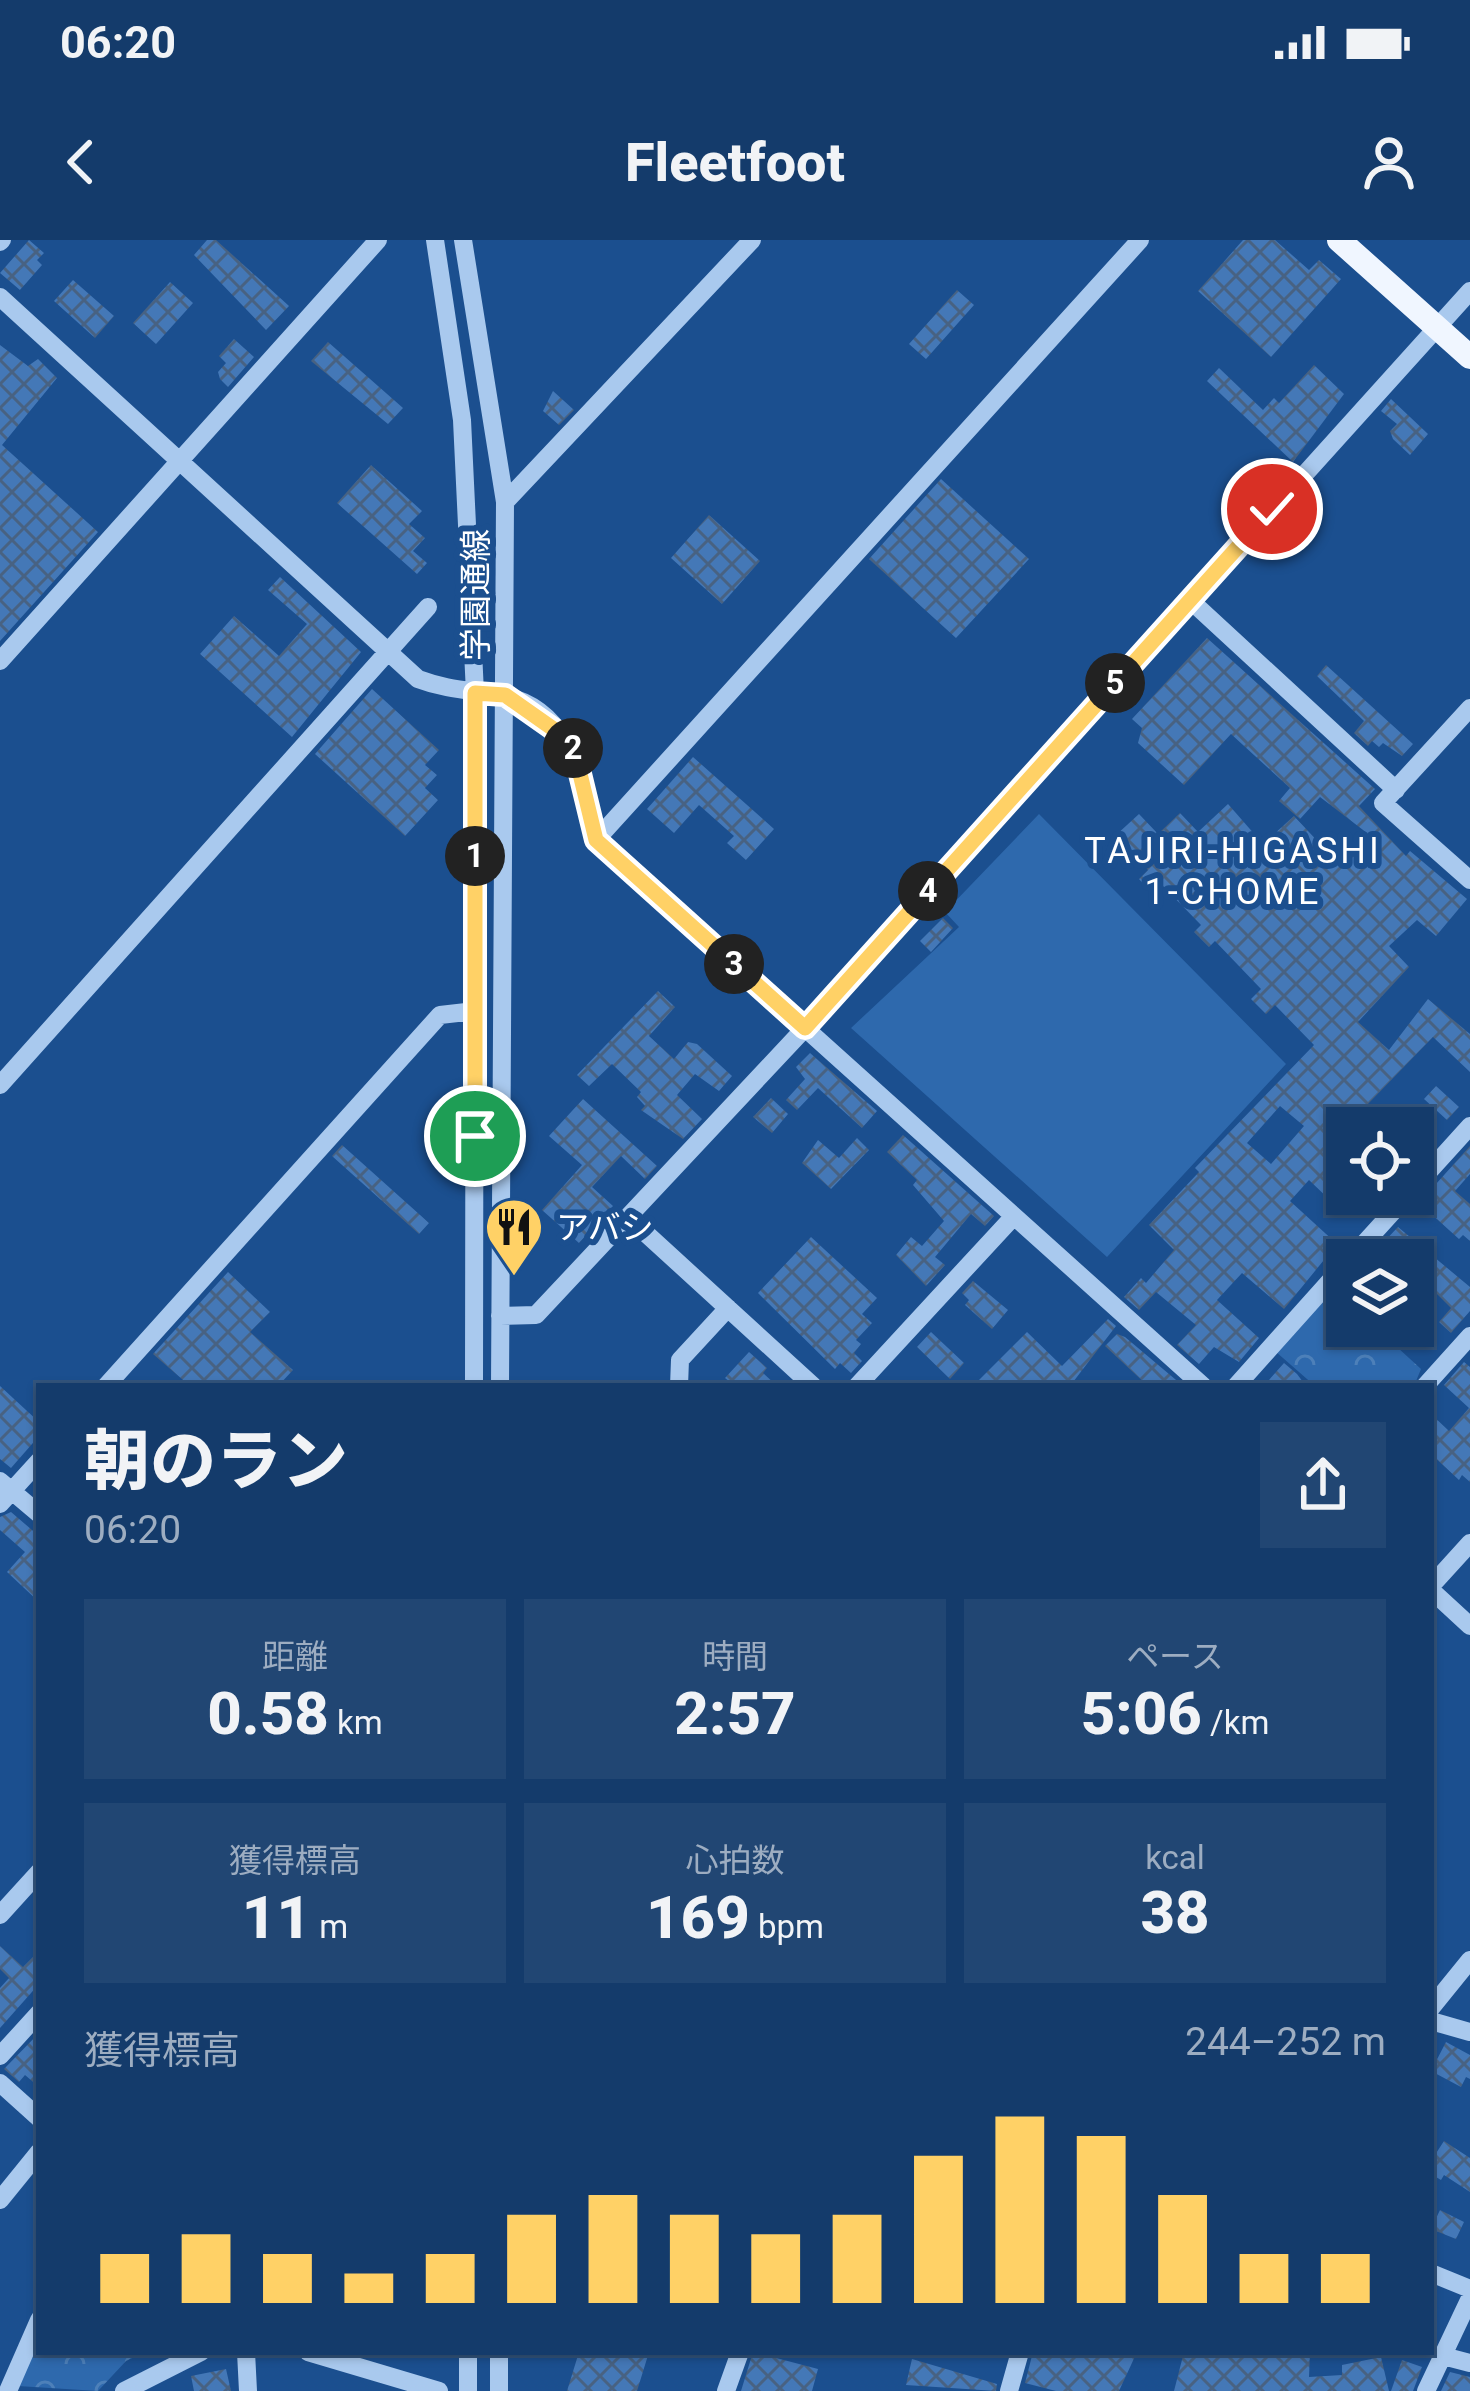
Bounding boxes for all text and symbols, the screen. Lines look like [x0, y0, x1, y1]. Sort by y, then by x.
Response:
text: 06:20 [60, 16, 176, 69]
icon: back [48, 129, 114, 195]
icon: person [1356, 129, 1422, 195]
text: Fleetfoot [625, 131, 845, 194]
pin [1221, 458, 1323, 560]
icon: check [1239, 476, 1305, 542]
street label: 学園通線 [456, 529, 495, 661]
pin: 5 [1085, 653, 1145, 713]
text: 5 [1106, 663, 1124, 702]
pin: 2 [543, 718, 603, 778]
text: 2 [564, 728, 582, 767]
pin: 1 [445, 826, 505, 886]
district label: TAJIRI-HIGASHI 1-CHOME [1084, 830, 1382, 913]
text: 1 [466, 836, 484, 875]
pin: 4 [898, 861, 958, 921]
text: 4 [919, 871, 937, 910]
pin: 3 [704, 934, 764, 994]
text: 3 [725, 944, 743, 983]
pin [424, 1085, 526, 1187]
icon: arrive [442, 1103, 508, 1169]
map controls [1326, 1107, 1434, 1347]
button: locate [1326, 1107, 1434, 1215]
restaurant icon: アバシ [483, 1196, 545, 1278]
place label: アバシ [556, 1208, 654, 1247]
button: layers [1326, 1239, 1434, 1347]
button: share [1260, 1422, 1386, 1548]
text: 朝のラン [84, 1423, 348, 1500]
text: 06:20 [84, 1507, 181, 1553]
text: 距離 [262, 1637, 328, 1676]
text: 時間 [702, 1637, 768, 1676]
text: ペース [1126, 1637, 1224, 1676]
text: 0.58 [207, 1678, 329, 1749]
text: 2:57 [674, 1678, 796, 1749]
text: 5:06 [1081, 1678, 1202, 1749]
text: km [329, 1703, 383, 1742]
text: /km [1202, 1703, 1269, 1742]
text: kcal [1145, 1838, 1205, 1877]
text: 獲得標高 [229, 1841, 361, 1880]
text: 心拍数 [686, 1841, 785, 1880]
text: 38 [1140, 1877, 1210, 1948]
text: 11 [242, 1882, 311, 1953]
text: 169 [646, 1882, 750, 1953]
text: m [311, 1907, 348, 1946]
text: bpm [750, 1907, 824, 1946]
text: 244–252 m [1185, 2019, 1386, 2065]
text: 獲得標高 [84, 2028, 240, 2074]

